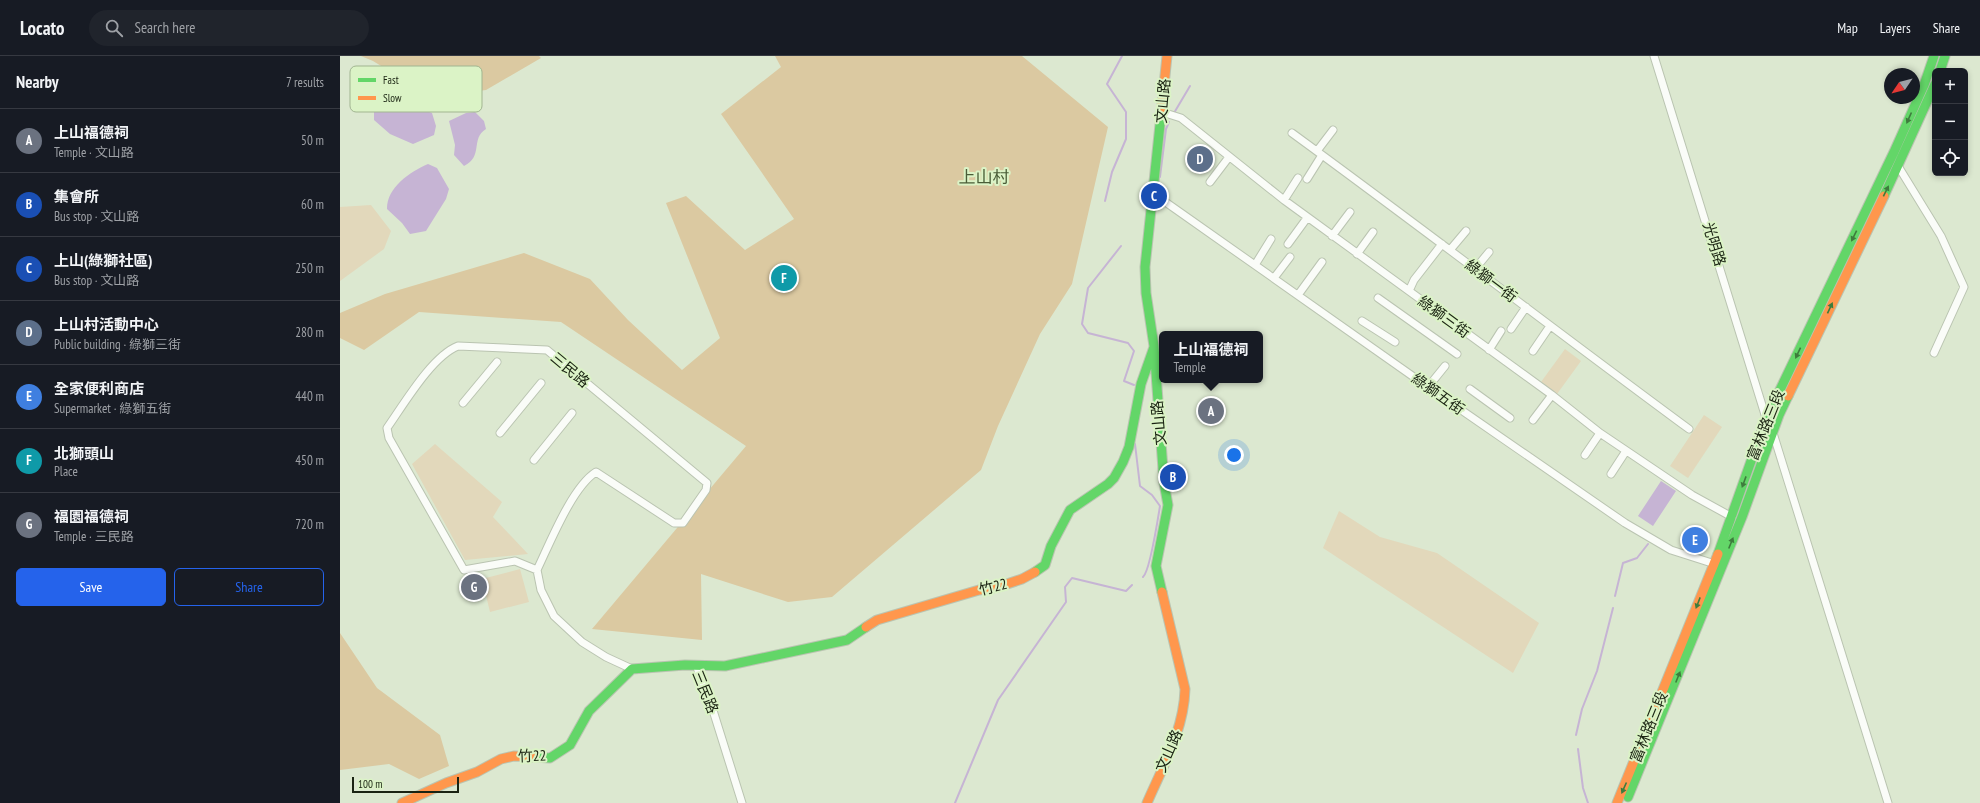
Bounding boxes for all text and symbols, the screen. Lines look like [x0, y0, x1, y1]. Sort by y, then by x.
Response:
search box [89, 10, 369, 46]
text: Locato [20, 16, 65, 40]
icon: search [103, 17, 125, 39]
text: Search here [135, 18, 195, 37]
text: Map [1837, 19, 1858, 37]
text: Layers [1880, 19, 1911, 37]
text: Share [1933, 19, 1960, 37]
legend [350, 66, 482, 112]
north arrow [1884, 68, 1920, 104]
map controls [1932, 68, 1968, 176]
button: + [1932, 68, 1968, 104]
text: Nearby [16, 71, 59, 93]
text: Fast [383, 73, 399, 87]
text: 7 results [286, 74, 324, 91]
street label: 文山路 [1151, 78, 1174, 124]
text: Slow [383, 91, 402, 105]
button: − [1932, 104, 1968, 140]
one-way arrow [1906, 112, 1912, 124]
text: 上山福德祠 [54, 123, 129, 142]
text: A [26, 132, 32, 149]
text: 50 m [301, 132, 324, 149]
button: locate [1932, 140, 1968, 176]
text: Temple · 文山路 [54, 144, 134, 161]
pin: D [1187, 144, 1213, 174]
district label: 上山村 [959, 166, 1010, 188]
pin: C [1141, 181, 1167, 211]
one-way arrow [1883, 185, 1889, 197]
text: 集會所 [54, 187, 99, 206]
text: B [26, 196, 32, 213]
text: 60 m [301, 196, 324, 213]
text: Bus stop · 文山路 [54, 208, 139, 225]
street label: 光明路 [1699, 220, 1730, 268]
one-way arrow [1851, 230, 1857, 241]
text: 上山(綠獅社區) [54, 251, 152, 270]
street label: 綠獅一街 [1462, 255, 1521, 306]
text: C [26, 260, 32, 277]
text: 250 m [295, 260, 324, 277]
pin: F [771, 263, 797, 293]
text: Bus stop · 文山路 [54, 272, 139, 289]
street label: 綠獅三街 [1414, 291, 1474, 342]
one-way arrow [1827, 302, 1833, 314]
text: 上山村活動中心 [54, 315, 159, 334]
text: D [26, 324, 32, 341]
text: 280 m [295, 324, 324, 341]
popup [1159, 331, 1263, 383]
text: Public building · 綠獅三街 [54, 336, 181, 353]
text: 上山福德祠 [1173, 340, 1249, 359]
one-way arrow [1795, 347, 1801, 359]
street label: 三民路 [547, 348, 594, 391]
text: Temple [1173, 359, 1206, 376]
street label: 綠獅五街 [1408, 369, 1468, 419]
text: 全家便利商店 [54, 379, 144, 398]
street label: 富林路三段 [1743, 386, 1788, 463]
text: E [26, 388, 32, 405]
text: 440 m [295, 388, 324, 405]
pin: A [1198, 396, 1224, 426]
text: Supermarket · 綠獅五街 [54, 400, 171, 417]
street label: 文山路 [1147, 400, 1170, 446]
text: 北獅頭山 [54, 444, 114, 463]
your location [1224, 445, 1244, 465]
text: F [26, 452, 32, 469]
text: 450 m [295, 452, 324, 469]
pin: B [1160, 462, 1186, 492]
text: Place [54, 463, 78, 480]
one-way arrow [1741, 476, 1747, 488]
text: 福園福德祠 [54, 507, 129, 526]
text: G [26, 516, 32, 533]
text: 720 m [295, 516, 324, 533]
pin: E [1682, 525, 1708, 555]
text: Temple · 三民路 [54, 528, 134, 545]
one-way arrow [1729, 536, 1735, 548]
button: Save [16, 568, 166, 606]
button: Share [174, 568, 324, 606]
pin: G [461, 572, 487, 602]
street label: 竹22 [977, 574, 1009, 599]
one-way arrow [1695, 598, 1701, 610]
street label: 三民路 [688, 667, 723, 716]
one-way arrow [1675, 671, 1681, 682]
street label: 富林路三段 [1626, 688, 1671, 765]
street label: 文山路 [1151, 726, 1186, 775]
street label: 竹22 [517, 746, 547, 765]
scale bar [352, 775, 459, 794]
text: 100 m [358, 777, 382, 791]
one-way arrow [1621, 783, 1627, 794]

